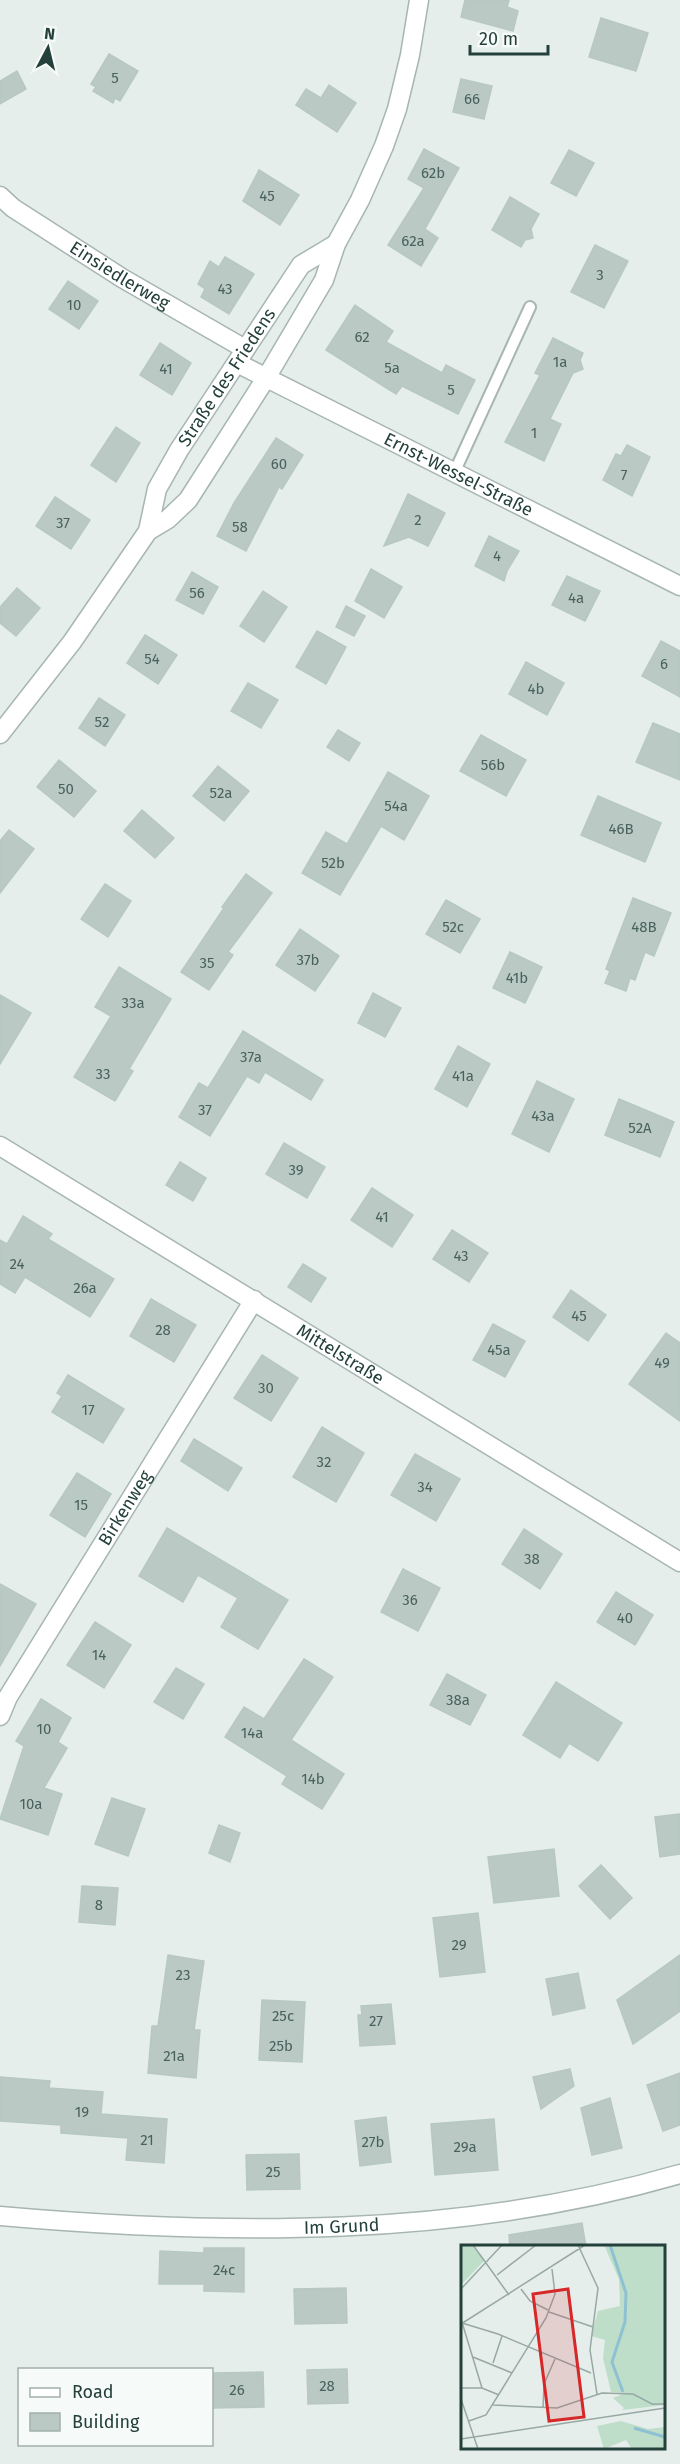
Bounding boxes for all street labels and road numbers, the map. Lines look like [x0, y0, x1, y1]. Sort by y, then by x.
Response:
street label: Einsiedlerweg [66, 236, 174, 315]
street label: Straße des Friedens [173, 304, 280, 451]
street label: Ernst-Wessel-Straße [380, 428, 537, 521]
street label: Mittelstraße [293, 1319, 388, 1389]
street label: Birkenweg [94, 1466, 157, 1550]
street label: Im Grund [304, 2214, 380, 2239]

